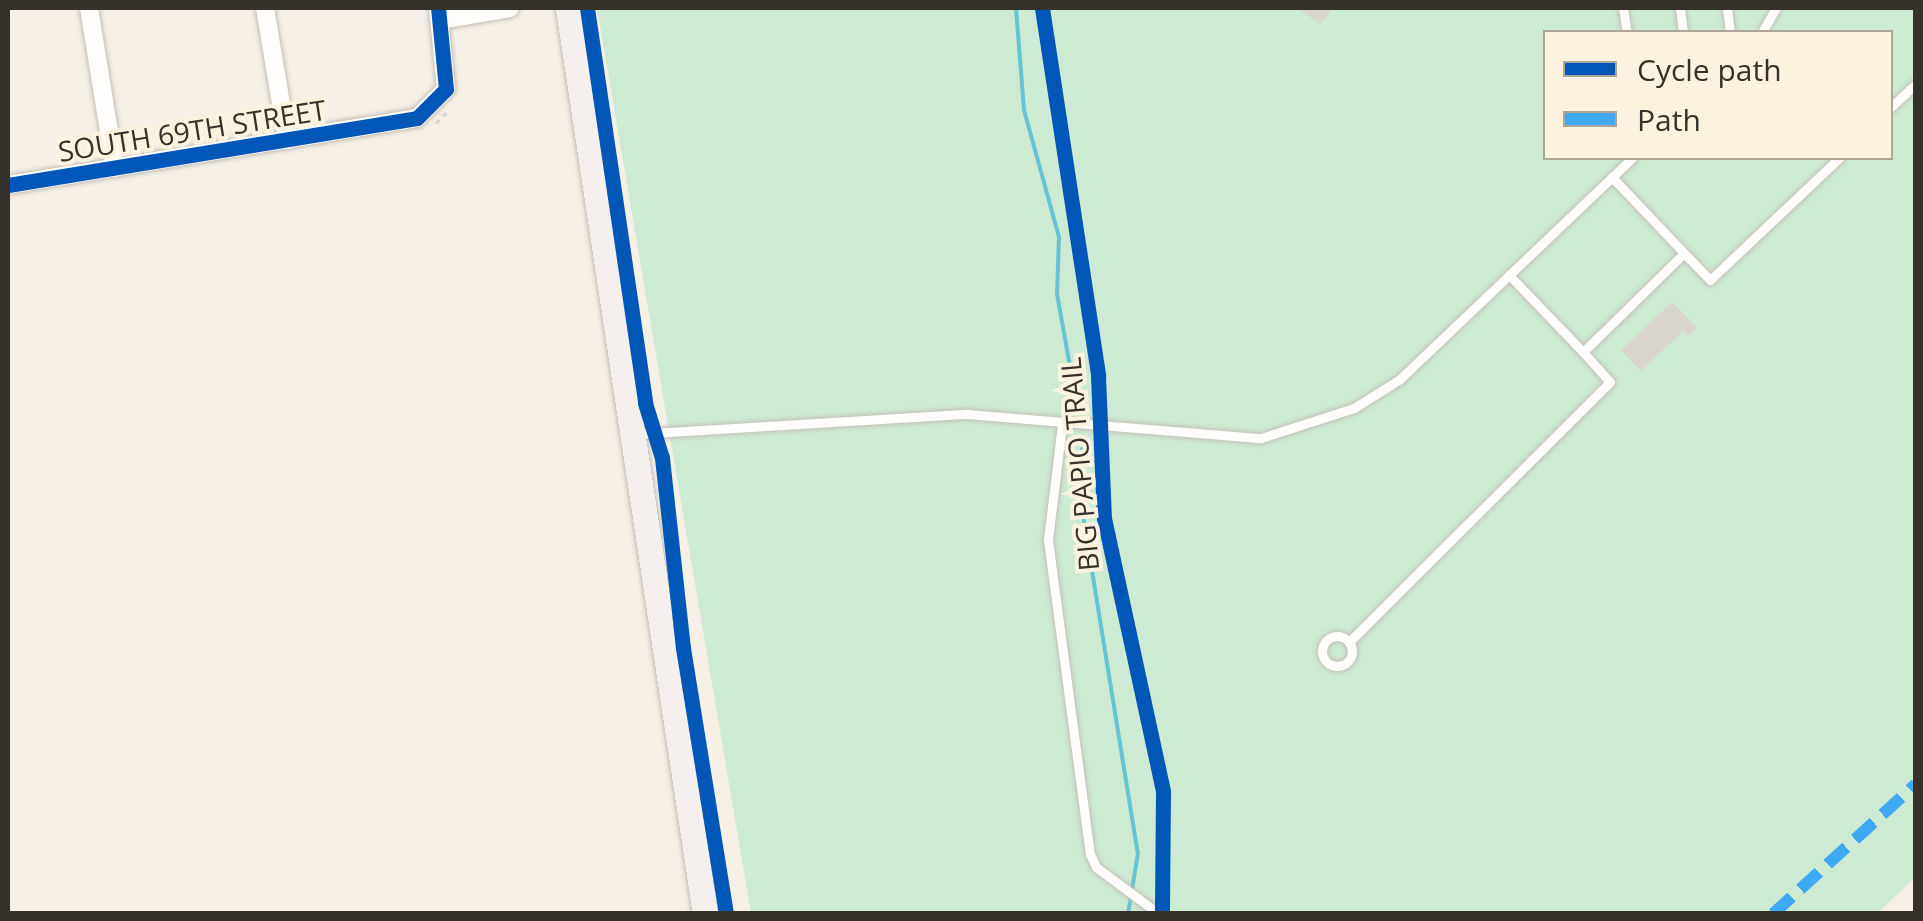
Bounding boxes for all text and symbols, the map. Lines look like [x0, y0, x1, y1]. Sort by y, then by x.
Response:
legend [1543, 30, 1893, 160]
text: Cycle path [1637, 49, 1782, 90]
street label: SOUTH 69TH STREET [56, 92, 328, 168]
text: Path [1637, 99, 1701, 140]
street label: BIG PAPIO TRAIL [1053, 356, 1105, 572]

